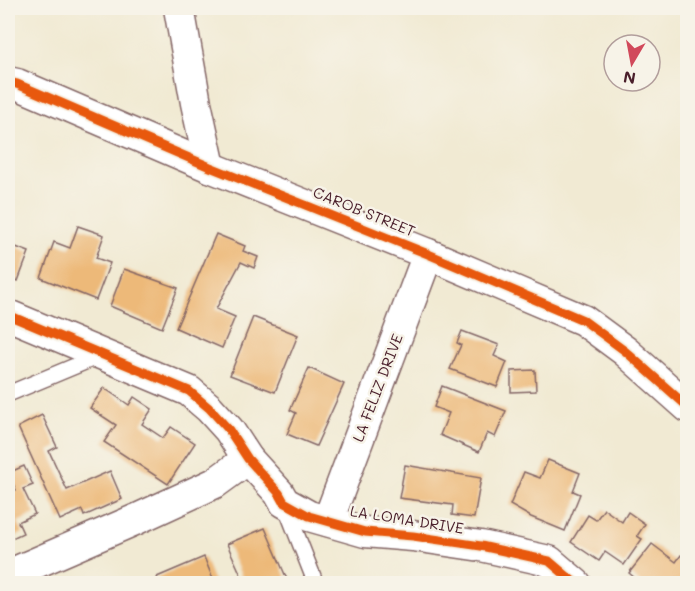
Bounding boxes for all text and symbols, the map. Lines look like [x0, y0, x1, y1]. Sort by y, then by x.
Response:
north arrow [602, 33, 662, 93]
text: N [621, 67, 637, 90]
street label: CAROB STREET [310, 181, 419, 241]
street label: LA FELIZ DRIVE [347, 330, 407, 445]
street label: LA LOMA DRIVE [349, 500, 466, 538]

